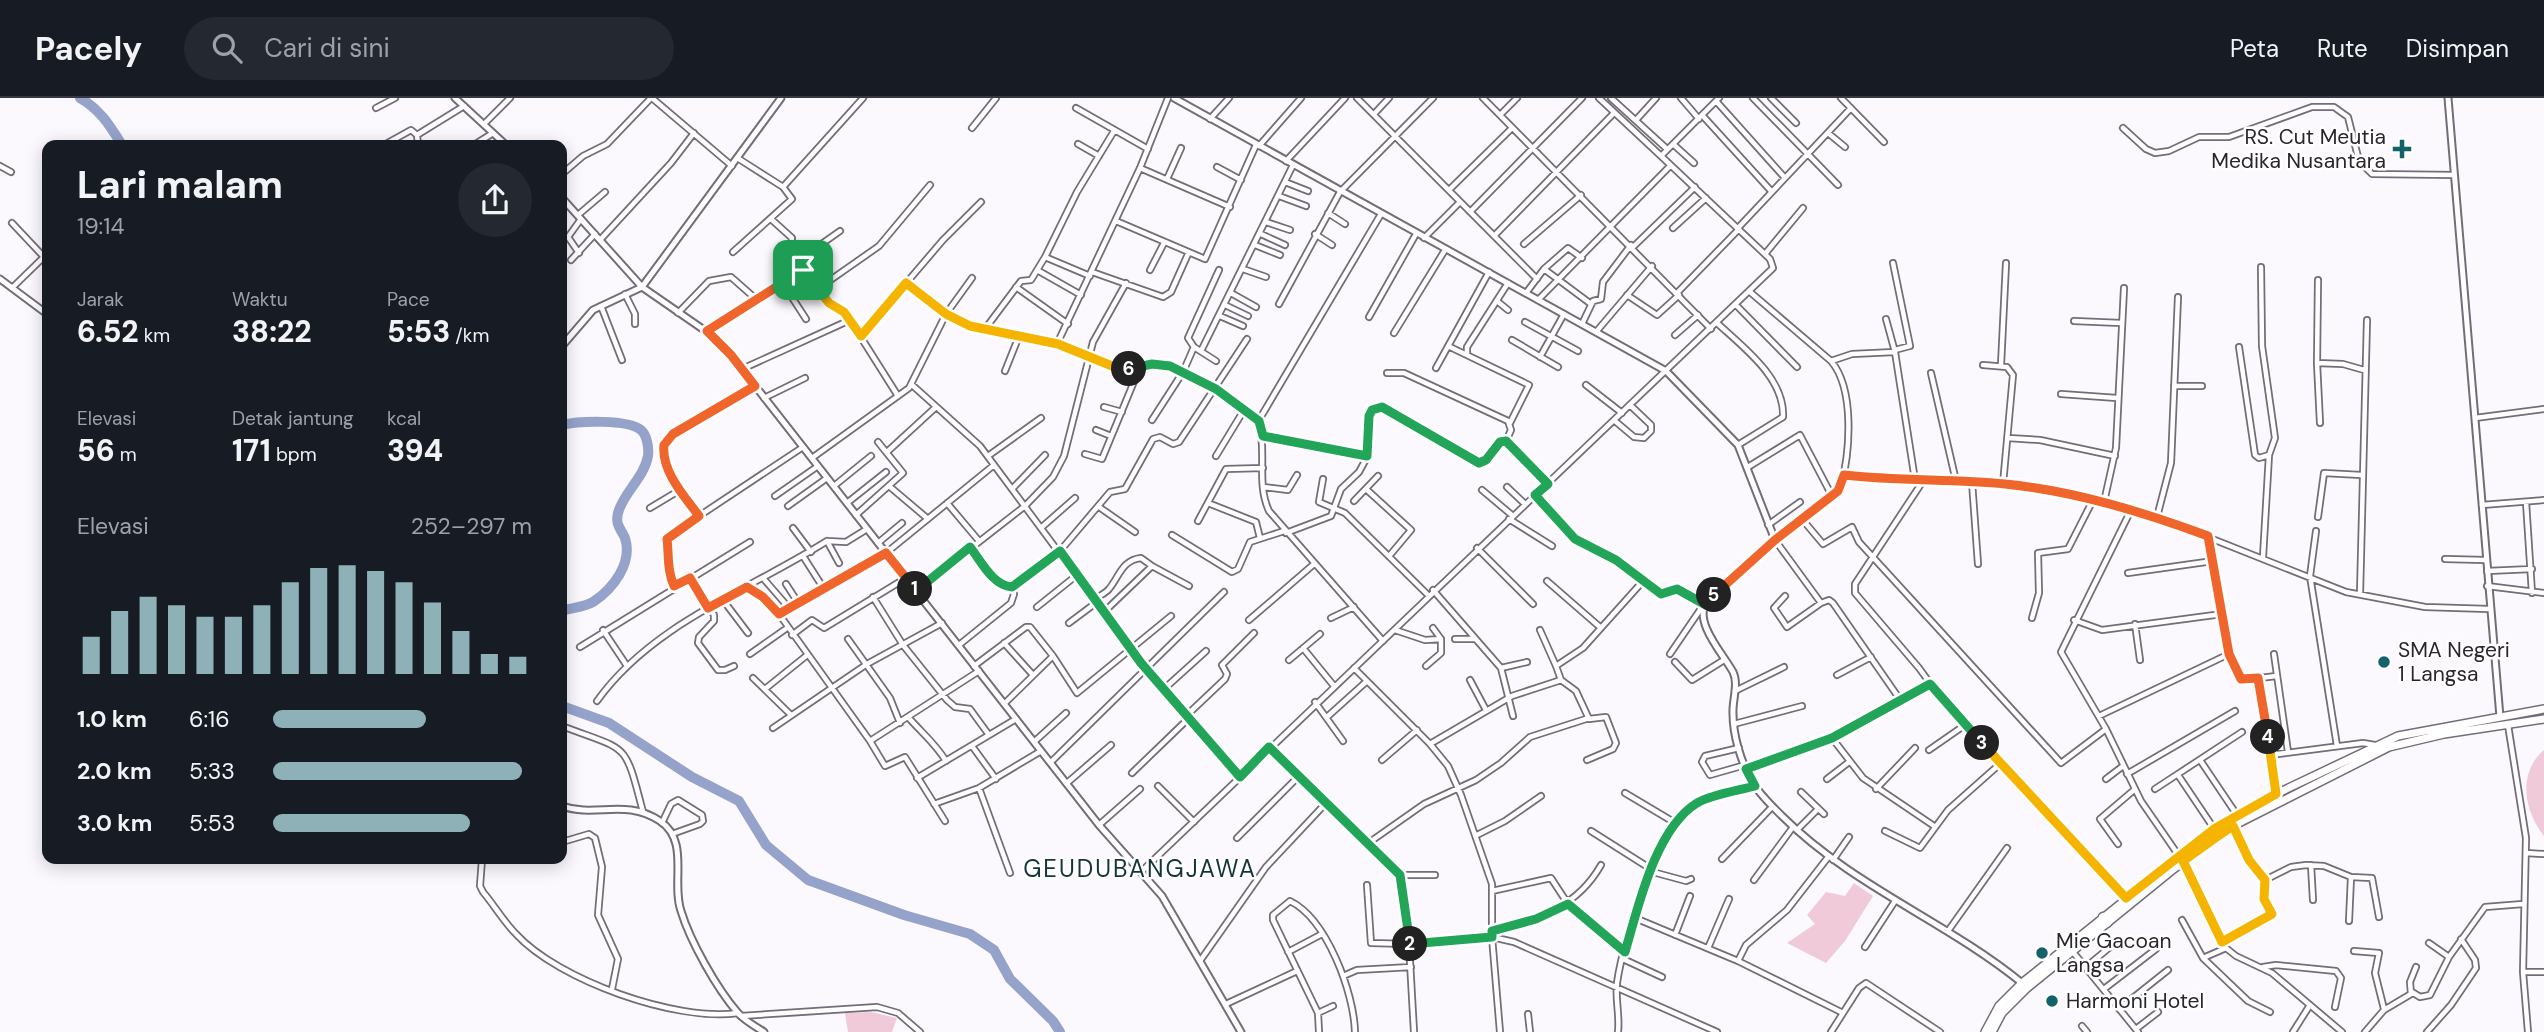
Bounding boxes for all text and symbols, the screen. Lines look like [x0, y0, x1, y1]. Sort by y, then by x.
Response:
search box [184, 17, 674, 80]
text: Pacely [35, 27, 142, 70]
icon: search [208, 29, 246, 67]
text: Cari di sini [264, 31, 390, 65]
text: Peta [2230, 33, 2279, 64]
text: Rute [2317, 33, 2368, 64]
text: Disimpan [2406, 33, 2509, 64]
place label: RS. Cut Meutia Medika Nusantara [2211, 123, 2386, 175]
marker: RS. Cut Meutia Medika Nusantara [2392, 139, 2412, 159]
text: Lari malam [77, 160, 283, 210]
button: share [458, 163, 532, 237]
text: 19:14 [77, 211, 124, 241]
pin [773, 240, 833, 300]
icon: arrive [784, 251, 822, 289]
text: Jarak [77, 287, 124, 312]
text: Waktu [232, 287, 288, 312]
text: Pace [387, 287, 430, 312]
text: 6.52 [77, 312, 139, 351]
text: 38:22 [232, 312, 312, 351]
text: 5:53 [387, 312, 450, 351]
text: km [139, 323, 170, 348]
text: /km [450, 323, 489, 348]
pin: 6 [1112, 352, 1146, 386]
text: 6 [1122, 356, 1135, 381]
text: Elevasi [77, 406, 136, 431]
text: Detak jantung [232, 406, 354, 431]
text: kcal [387, 406, 421, 431]
text: 56 [77, 431, 115, 470]
text: 171 [232, 431, 271, 470]
text: 394 [387, 431, 443, 470]
text: m [115, 442, 137, 467]
text: bpm [271, 442, 317, 467]
text: Elevasi [77, 511, 149, 541]
text: 252–297 m [411, 511, 532, 541]
pin: 1 [898, 572, 932, 606]
text: 1 [911, 576, 918, 601]
pin: 5 [1696, 578, 1732, 612]
text: 5 [1708, 582, 1719, 607]
place label: SMA Negeri 1 Langsa [2398, 636, 2510, 688]
marker: SMA Negeri 1 Langsa [2376, 654, 2392, 670]
text: 1.0 km [77, 704, 147, 734]
text: 6:16 [189, 704, 230, 734]
pin: 4 [2250, 720, 2286, 754]
text: 4 [2261, 724, 2274, 749]
pin: 3 [1965, 726, 2000, 760]
text: 3 [1976, 730, 1987, 755]
text: 2.0 km [77, 756, 152, 786]
text: 5:33 [189, 756, 235, 786]
text: 3.0 km [77, 808, 152, 838]
text: 5:53 [189, 808, 235, 838]
district label: GEUDUBANGJAWA [1023, 853, 1257, 884]
pin: 2 [1392, 926, 1428, 962]
place label: Mie Gacoan Langsa [2056, 927, 2172, 979]
text: 2 [1404, 931, 1415, 956]
marker: Mie Gacoan Langsa [2034, 945, 2050, 961]
place label: Harmoni Hotel [2066, 987, 2204, 1015]
marker: Harmoni Hotel [2044, 993, 2060, 1009]

